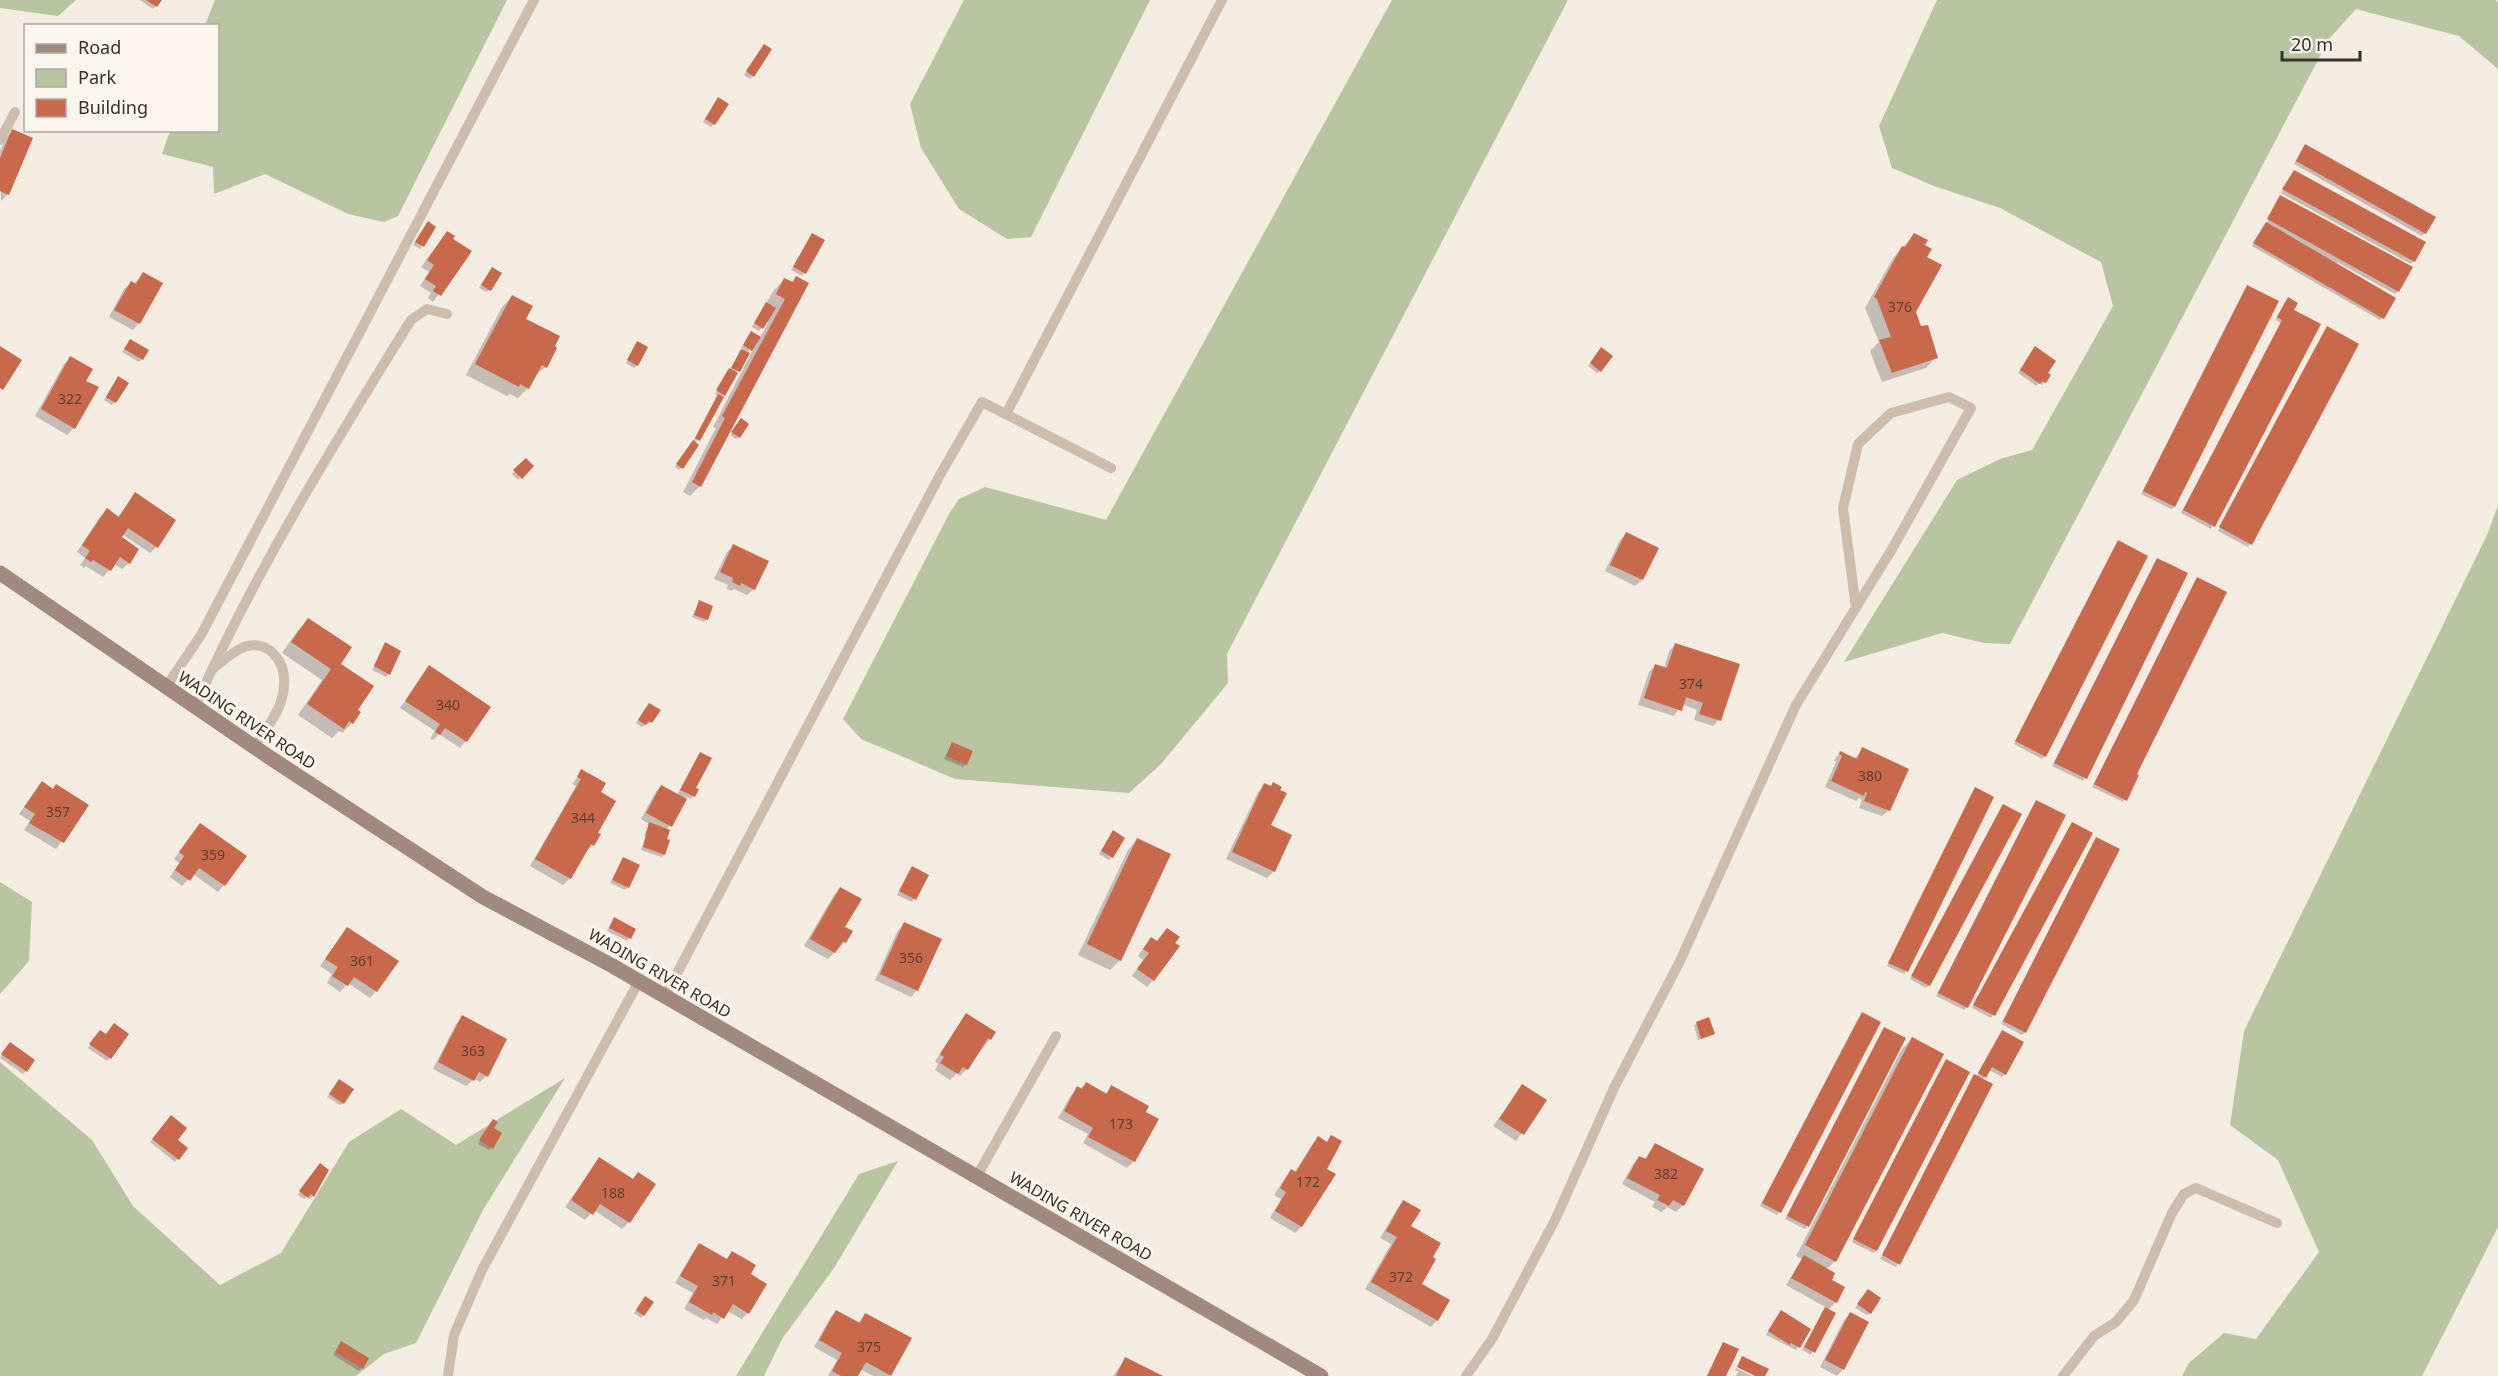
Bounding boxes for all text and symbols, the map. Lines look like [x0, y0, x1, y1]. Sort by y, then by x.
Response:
legend [24, 24, 219, 132]
scale bar [2282, 24, 2360, 62]
text: 20 m [2291, 32, 2333, 56]
text: Road [78, 35, 121, 59]
text: Park [78, 65, 116, 89]
text: Building [78, 95, 148, 119]
house number: 376 [1888, 297, 1912, 316]
house number: 322 [58, 389, 82, 408]
street label: WADING RIVER ROAD [174, 666, 320, 774]
house number: 374 [1679, 674, 1703, 693]
house number: 340 [436, 695, 460, 714]
house number: 380 [1858, 766, 1882, 785]
house number: 357 [46, 802, 70, 821]
house number: 344 [571, 808, 595, 827]
house number: 359 [201, 845, 225, 864]
street label: WADING RIVER ROAD [585, 923, 735, 1023]
house number: 356 [899, 948, 923, 967]
house number: 361 [350, 951, 374, 970]
house number: 363 [461, 1041, 485, 1060]
house number: 173 [1109, 1114, 1133, 1133]
house number: 382 [1654, 1164, 1678, 1183]
street label: WADING RIVER ROAD [1006, 1166, 1156, 1266]
house number: 172 [1296, 1172, 1320, 1191]
house number: 188 [601, 1183, 625, 1202]
house number: 372 [1389, 1267, 1413, 1286]
house number: 371 [712, 1271, 736, 1290]
house number: 375 [857, 1337, 881, 1356]

